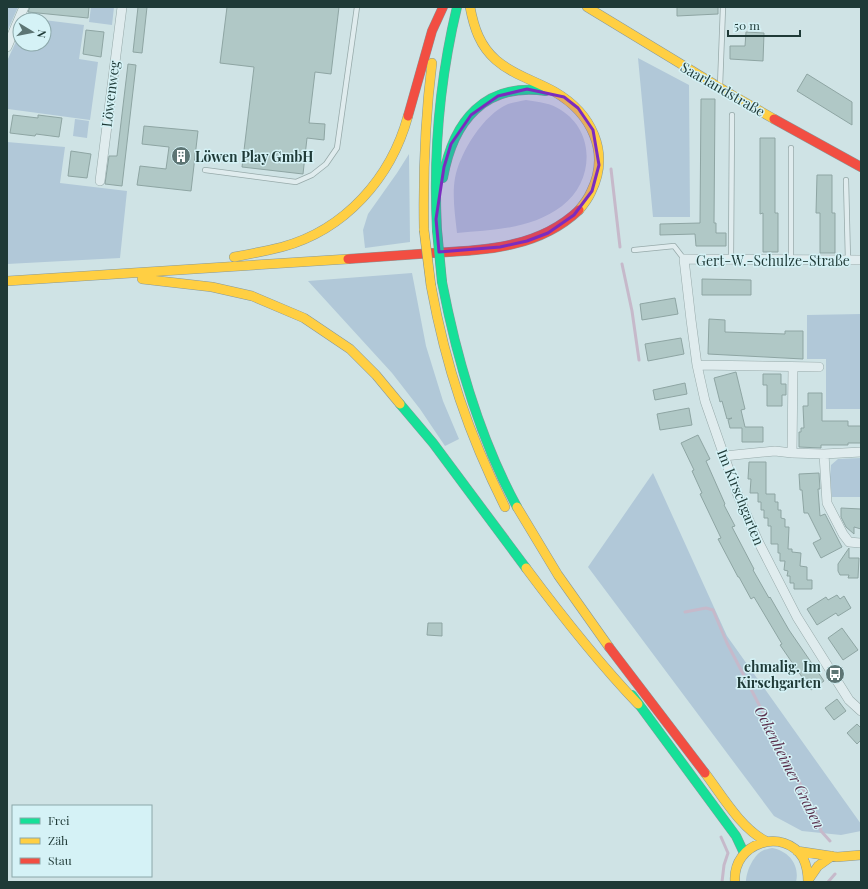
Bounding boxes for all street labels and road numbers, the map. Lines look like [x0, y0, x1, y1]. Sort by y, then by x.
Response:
street label: Saarlandstraße [677, 57, 769, 121]
street label: Löwenweg [96, 59, 124, 128]
street label: Gert-W.-Schulze-Straße [696, 251, 850, 270]
street label: Im Kirschgarten [713, 446, 769, 549]

